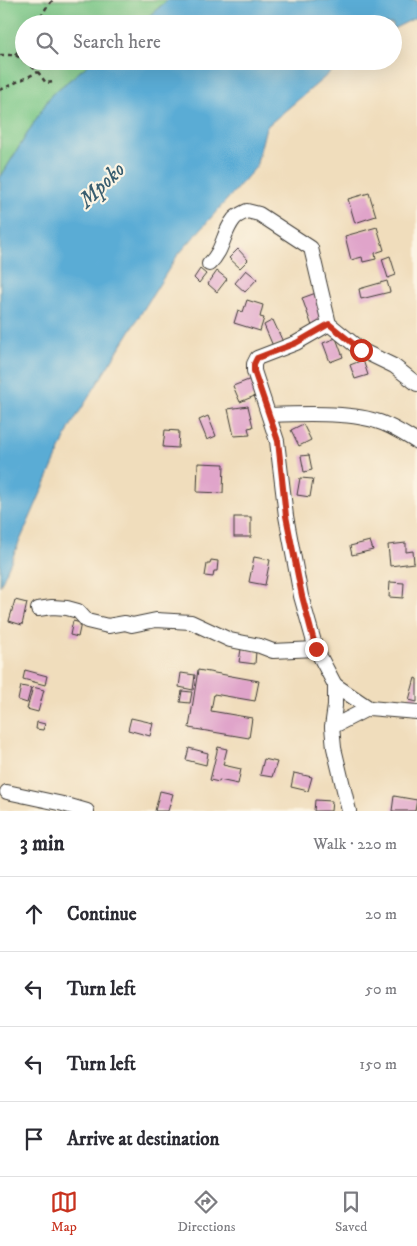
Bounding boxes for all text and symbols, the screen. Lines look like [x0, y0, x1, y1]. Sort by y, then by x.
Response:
search box [15, 15, 402, 70]
icon: search [33, 29, 61, 57]
text: Search here [73, 31, 161, 54]
water label: Mpoko [72, 156, 131, 215]
route start [350, 339, 373, 362]
route end [305, 638, 328, 661]
text: 3 min [20, 831, 65, 857]
text: Walk · 220 m [313, 834, 397, 854]
icon: ahead [20, 900, 48, 928]
text: Continue [67, 903, 137, 926]
text: 20 m [365, 904, 397, 924]
icon: left [20, 975, 48, 1003]
text: Turn left [67, 978, 136, 1001]
text: 50 m [365, 979, 397, 999]
icon: left [20, 1050, 48, 1078]
text: Turn left [67, 1053, 136, 1076]
text: 150 m [359, 1054, 397, 1074]
icon: arrive [20, 1125, 48, 1153]
text: Arrive at destination [67, 1128, 219, 1151]
tab: Map [50, 1188, 78, 1236]
tab: Directions [177, 1188, 235, 1236]
tab: Saved [335, 1188, 367, 1236]

